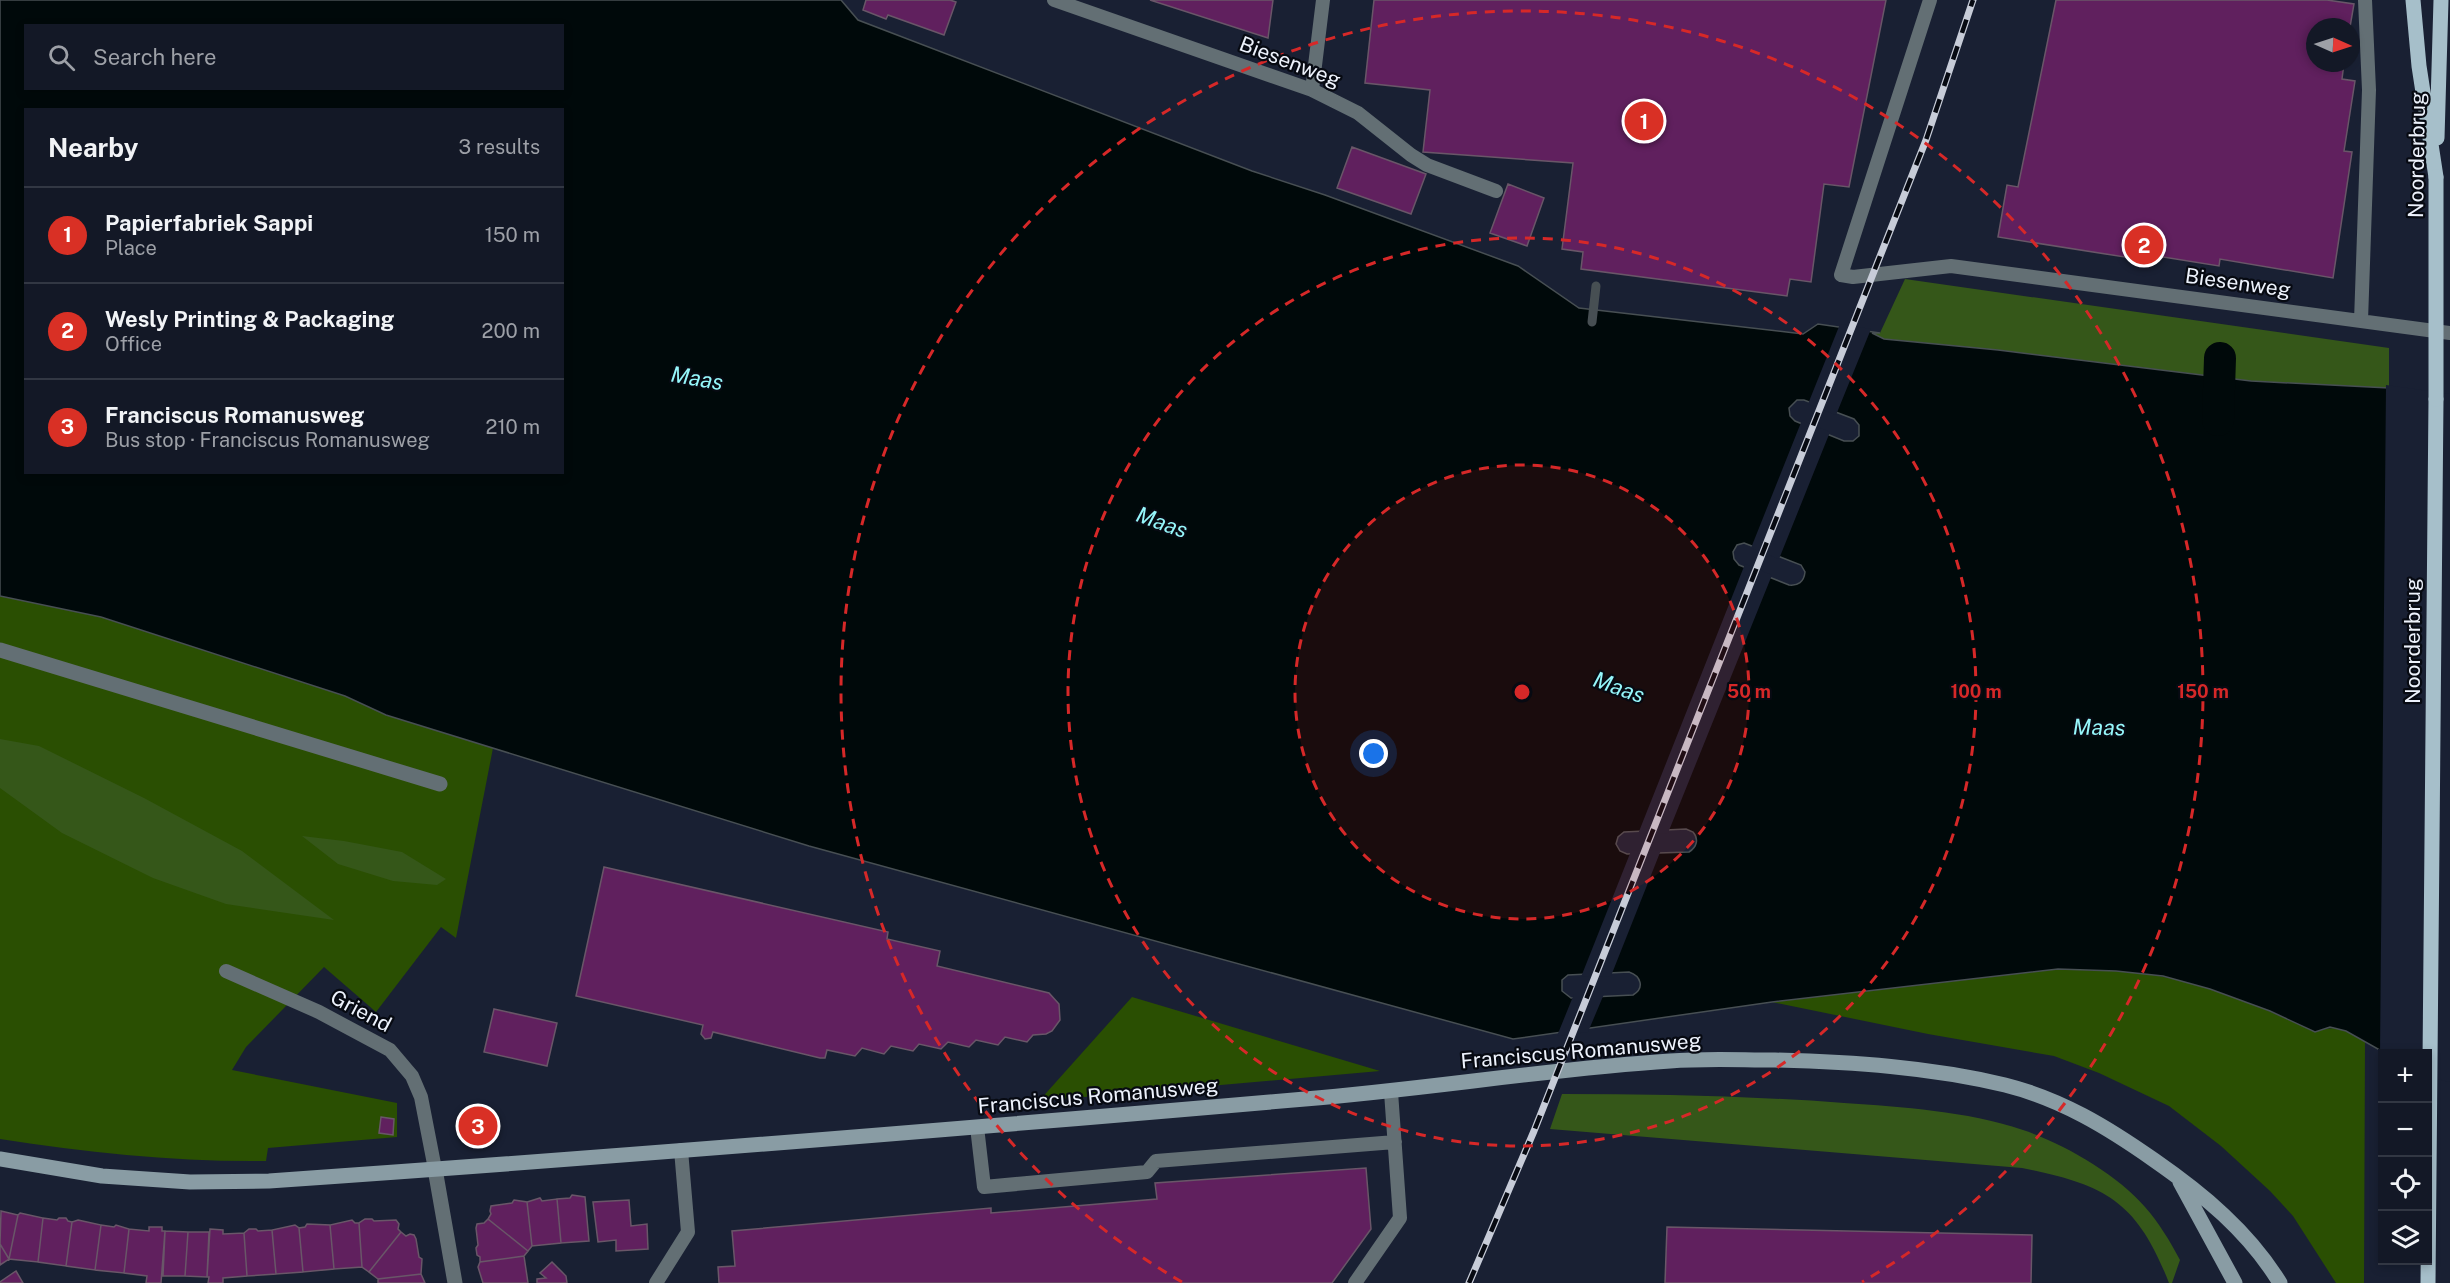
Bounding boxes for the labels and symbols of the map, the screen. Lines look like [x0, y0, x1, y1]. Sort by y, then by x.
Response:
north arrow [2306, 18, 2360, 72]
street label: Biesenweg [1236, 31, 1344, 92]
street label: Noorderbrug [2403, 92, 2430, 218]
pin: 1 [1624, 98, 1664, 144]
pin: 2 [2124, 222, 2164, 268]
street label: Biesenweg [2184, 263, 2293, 302]
water label: Maas [669, 361, 725, 395]
water label: Maas [1133, 501, 1191, 543]
street label: Noorderbrug [2400, 578, 2425, 704]
water label: Maas [1590, 666, 1648, 708]
text: 50 m [1727, 681, 1771, 702]
text: 100 m [1950, 681, 2002, 702]
text: 150 m [2177, 681, 2229, 702]
centre of rings [1512, 682, 1532, 702]
water label: Maas [2072, 714, 2126, 740]
your location [1359, 739, 1388, 768]
street label: Griend [327, 984, 396, 1037]
street label: Franciscus Romanusweg [1459, 1028, 1702, 1073]
street label: Franciscus Romanusweg [976, 1073, 1219, 1118]
pin: 3 [458, 1104, 498, 1148]

